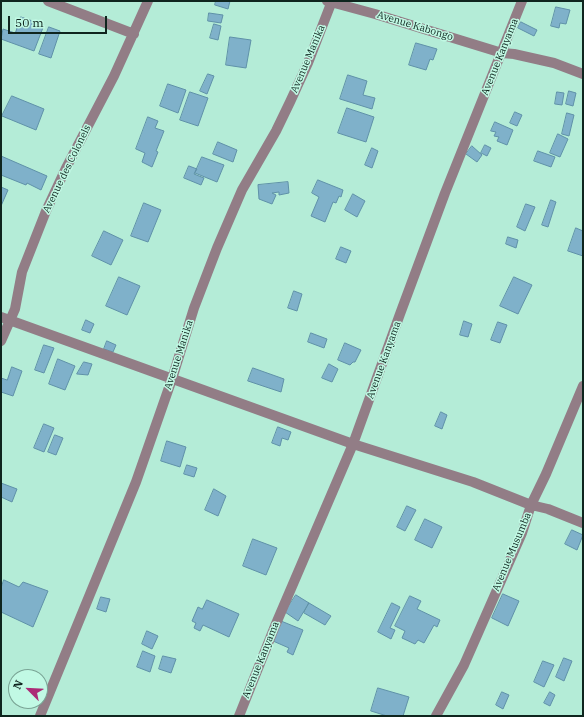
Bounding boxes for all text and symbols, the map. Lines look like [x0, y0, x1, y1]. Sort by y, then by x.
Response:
scale bar [10, 8, 109, 34]
street label: Avenue Kabongo [376, 9, 454, 43]
text: 50 m [15, 15, 44, 30]
street label: Avenue Kanyama [479, 17, 521, 97]
street label: Avenue Manika [288, 23, 328, 95]
street label: Avenue des Colonels [40, 123, 94, 215]
street label: Avenue Manika [162, 319, 196, 391]
street label: Avenue Kanyama [364, 320, 404, 400]
street label: Avenue Musumba [490, 511, 534, 593]
street label: Avenue Kanyama [240, 620, 282, 700]
north arrow [8, 669, 48, 709]
text: N [10, 678, 26, 691]

